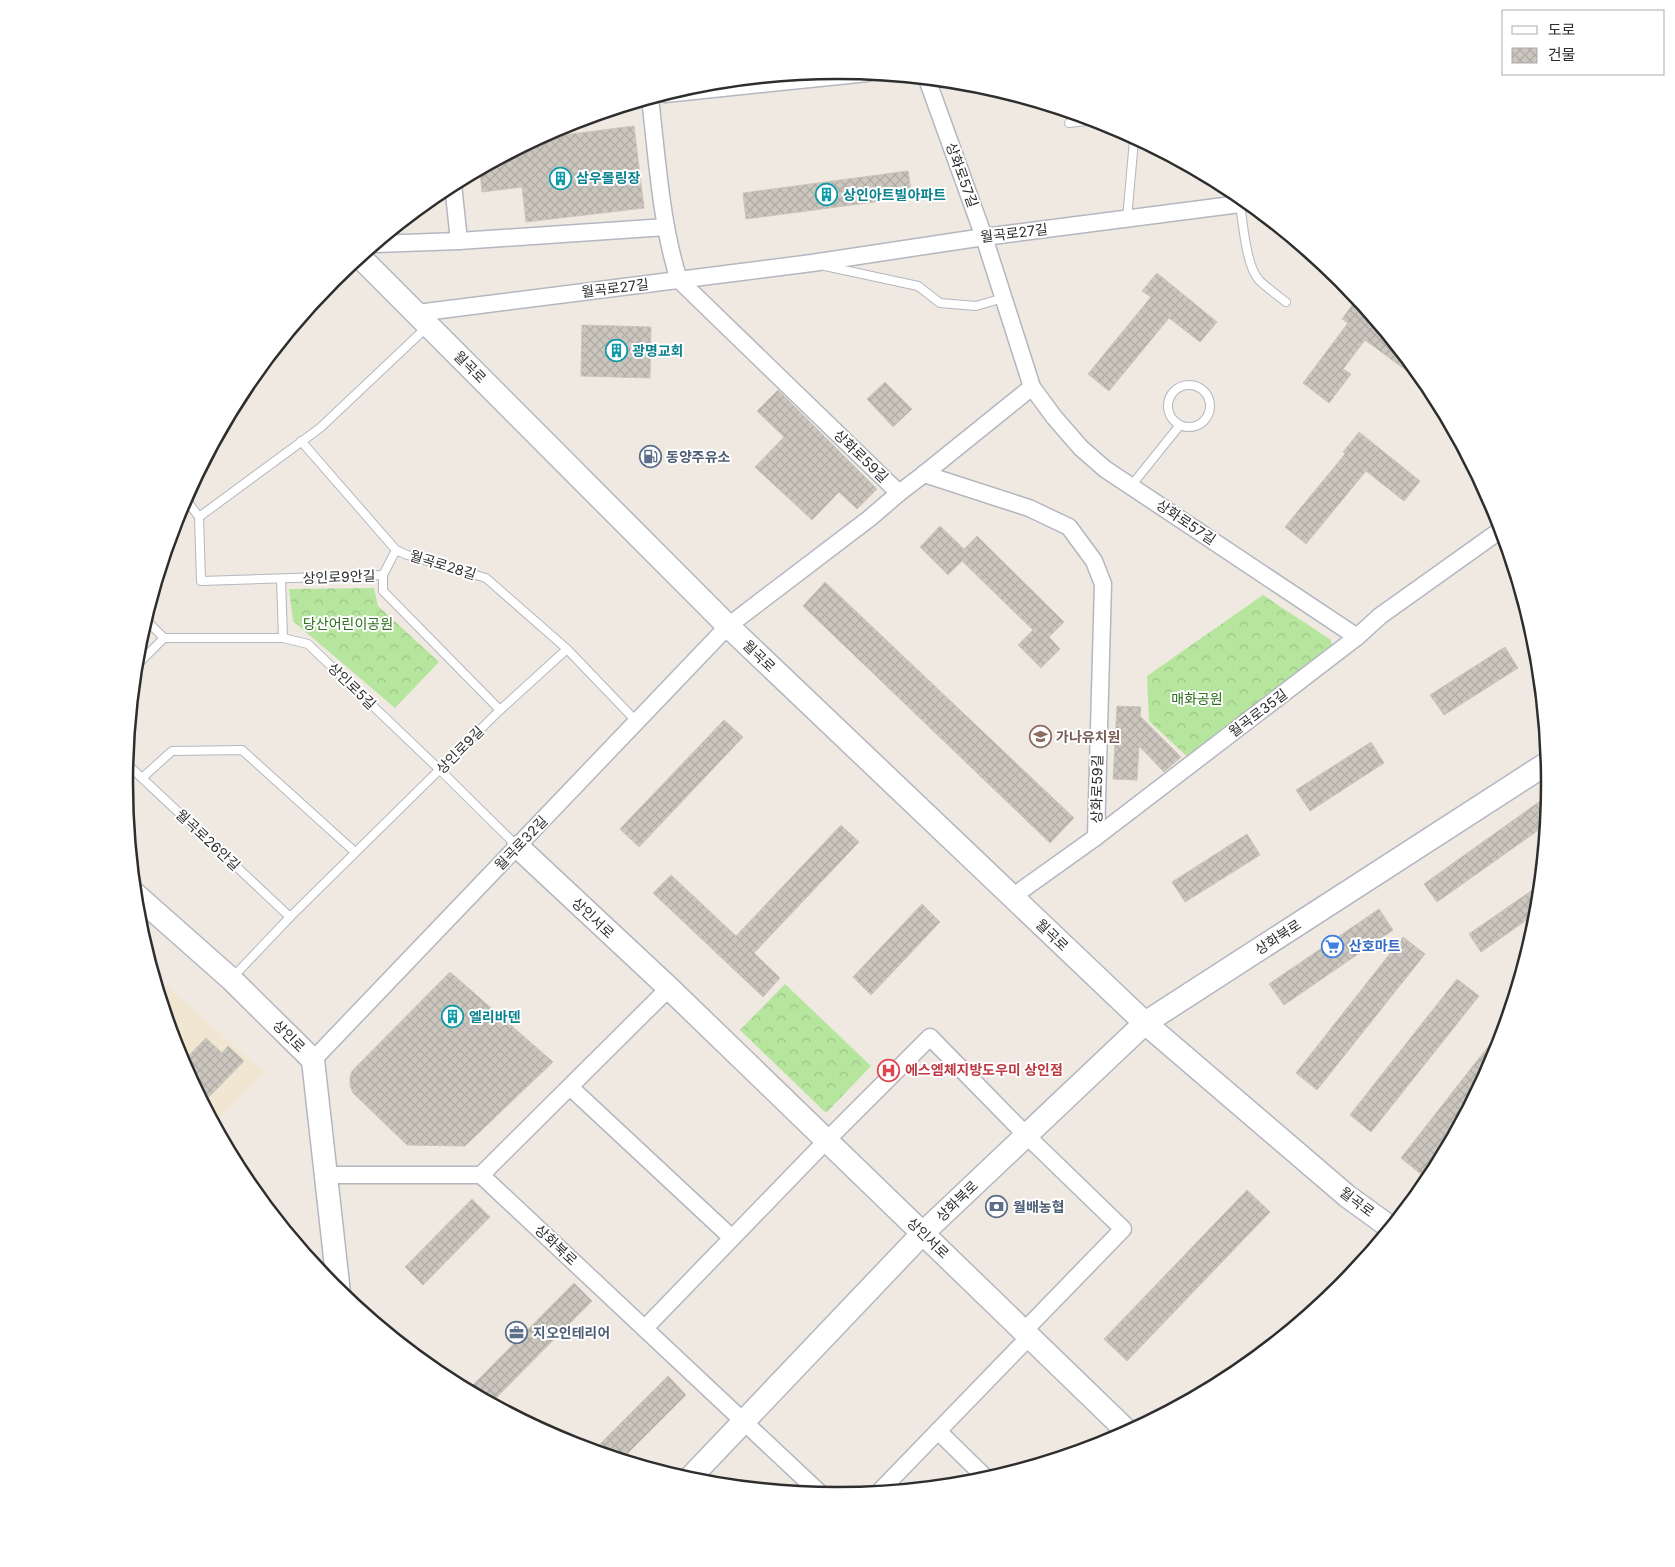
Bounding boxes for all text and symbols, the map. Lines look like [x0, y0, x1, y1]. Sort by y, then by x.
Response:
legend [1502, 10, 1665, 75]
text: 도로 [1548, 20, 1576, 39]
text: 건물 [1548, 45, 1576, 64]
street label: 상화로57길 [943, 140, 982, 210]
building icon: 삼우볼링장 [548, 166, 572, 190]
place label: 삼우볼링장 [576, 169, 641, 186]
building icon: 상인아트빌아파트 [815, 183, 839, 207]
place label: 상인아트빌아파트 [843, 186, 946, 203]
street label: 월곡로27길 [979, 220, 1049, 245]
street label: 월곡로27길 [580, 275, 650, 300]
building icon: 광명교회 [604, 339, 628, 363]
place label: 광명교회 [632, 342, 684, 359]
street label: 월곡로 [451, 347, 490, 386]
street label: 상화로59길 [831, 426, 892, 486]
fuel station icon: 동양주유소 [638, 445, 662, 469]
place label: 동양주유소 [666, 448, 731, 465]
street label: 상화로57길 [1153, 496, 1219, 548]
street label: 월곡로28길 [408, 546, 478, 583]
street label: 상인로9안길 [302, 567, 376, 586]
park label: 당산어린이공원 [303, 615, 393, 632]
street label: 월곡로 [740, 636, 779, 675]
street label: 상인로5길 [325, 659, 380, 713]
street label: 월곡로35길 [1225, 685, 1290, 740]
park label: 매화공원 [1171, 690, 1223, 707]
street label: 상인로9길 [432, 722, 487, 777]
school or university icon: 가나유치원 [1028, 725, 1052, 749]
place label: 가나유치원 [1056, 728, 1120, 745]
street label: 상화로59길 [1087, 754, 1106, 823]
street label: 월곡로26안길 [173, 806, 244, 874]
street label: 월곡로32길 [491, 812, 551, 873]
street label: 상인서로 [569, 894, 618, 941]
street label: 월곡로 [1033, 915, 1072, 954]
street label: 상화북로 [1251, 915, 1304, 958]
supermarket icon: 산호마트 [1321, 934, 1345, 958]
place label: 산호마트 [1349, 937, 1401, 954]
building icon: 엘리바덴 [441, 1005, 465, 1029]
place label: 엘리바덴 [469, 1008, 521, 1025]
street label: 상인로 [270, 1016, 309, 1055]
hospital icon: 에스엠체지방도우미 상인점 [877, 1058, 901, 1082]
place label: 에스엠체지방도우미 상인점 [905, 1061, 1063, 1078]
street label: 상화북로 [932, 1177, 981, 1225]
street label: 월곡로 [1337, 1183, 1378, 1220]
bank icon: 월배농협 [985, 1195, 1009, 1219]
place label: 월배농협 [1013, 1198, 1065, 1215]
street label: 상인서로 [904, 1214, 953, 1262]
street label: 상화북로 [532, 1221, 581, 1268]
office icon: 지오인테리어 [505, 1321, 529, 1345]
place label: 지오인테리어 [533, 1324, 610, 1341]

